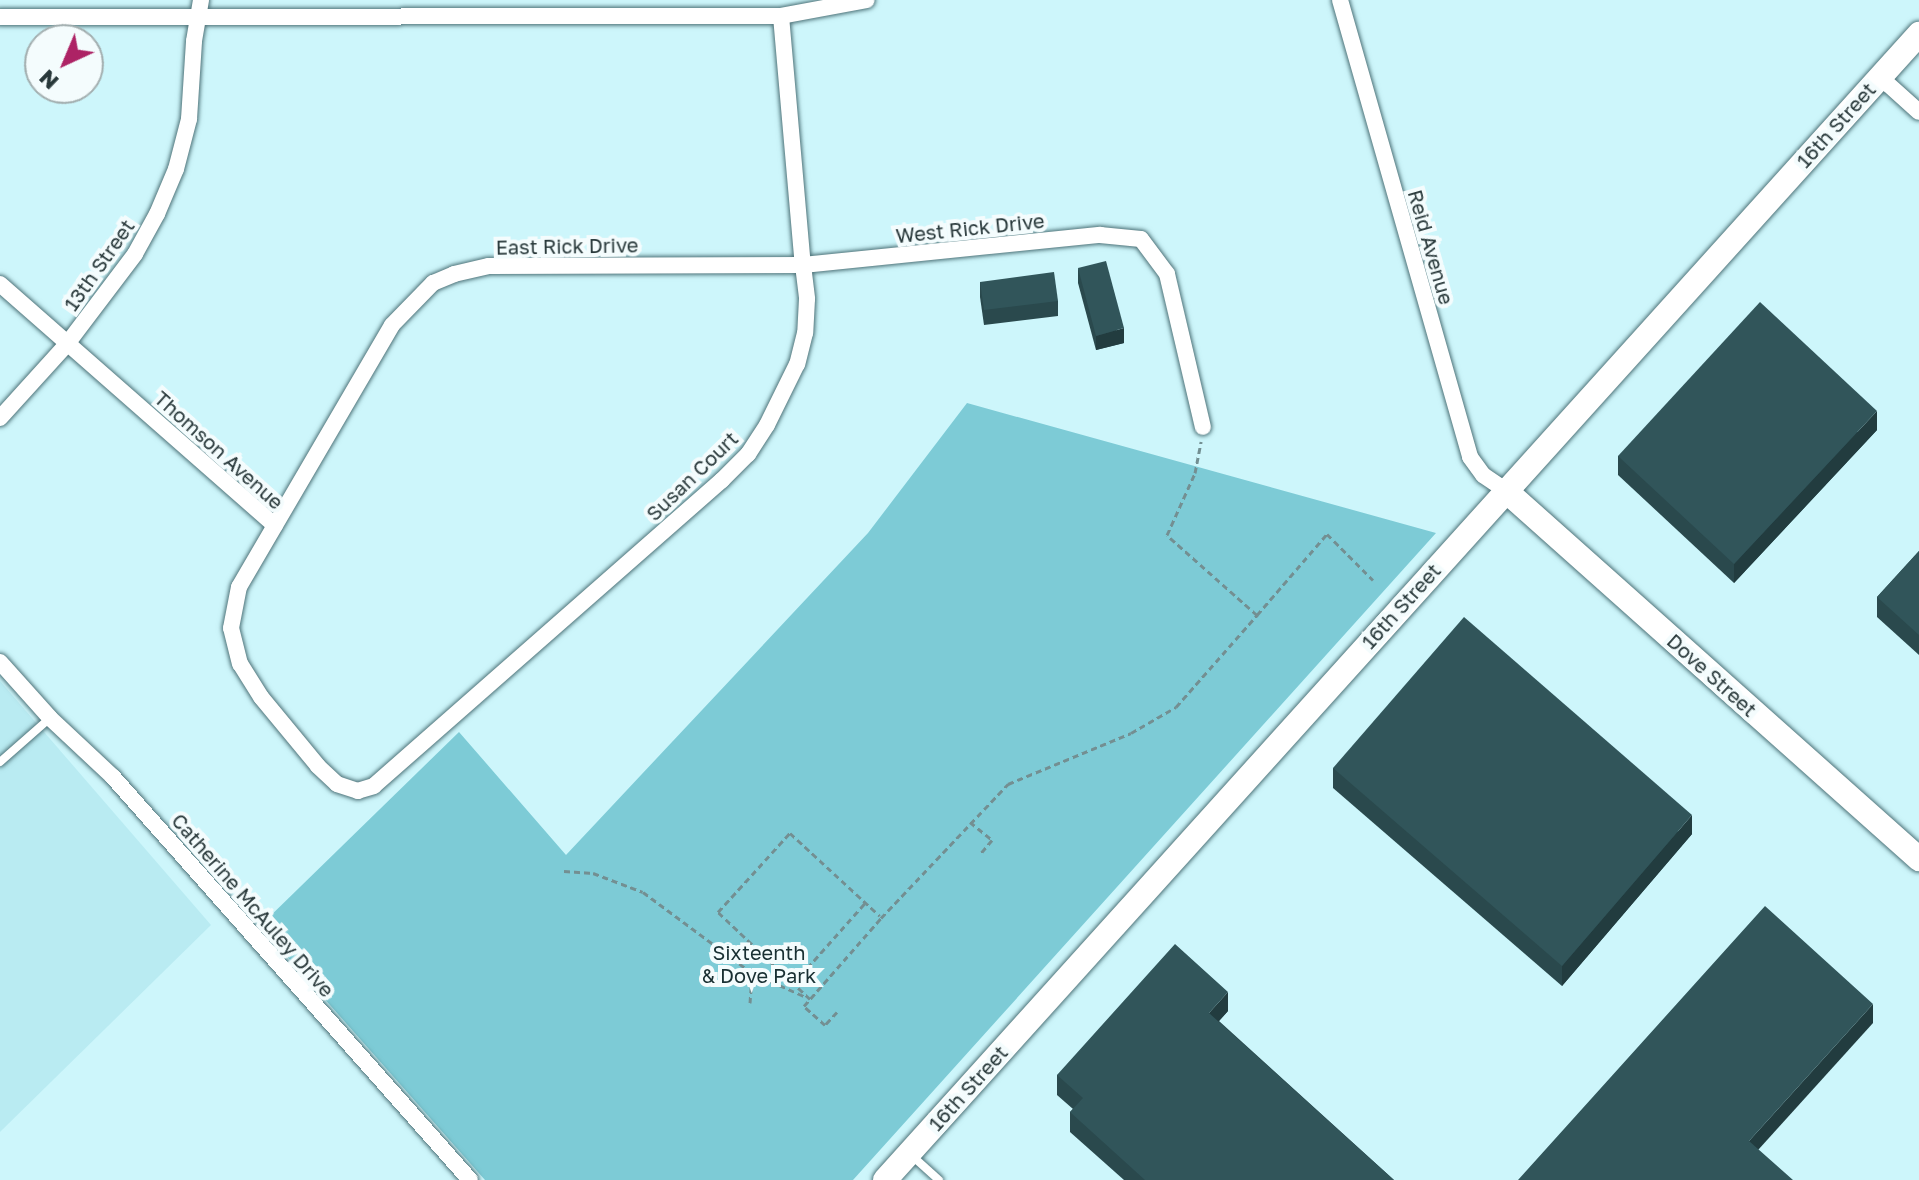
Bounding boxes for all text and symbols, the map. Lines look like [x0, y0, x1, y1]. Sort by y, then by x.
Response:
north arrow [24, 24, 104, 104]
text: N [33, 65, 64, 96]
street label: 16th Street [1792, 77, 1880, 173]
street label: Reid Avenue [1403, 187, 1459, 307]
street label: West Rick Drive [894, 208, 1046, 248]
street label: 13th Street [59, 215, 139, 315]
street label: East Rick Drive [495, 233, 639, 259]
street label: Thomson Avenue [150, 386, 288, 514]
street label: Susan Court [641, 426, 743, 526]
street label: 16th Street [1357, 558, 1445, 654]
street label: Dove Street [1662, 629, 1762, 721]
street label: Catherine McAuley Drive [167, 808, 339, 1002]
park label: Sixteenth & Dove Park [702, 940, 816, 987]
street label: 16th Street [924, 1040, 1012, 1136]

